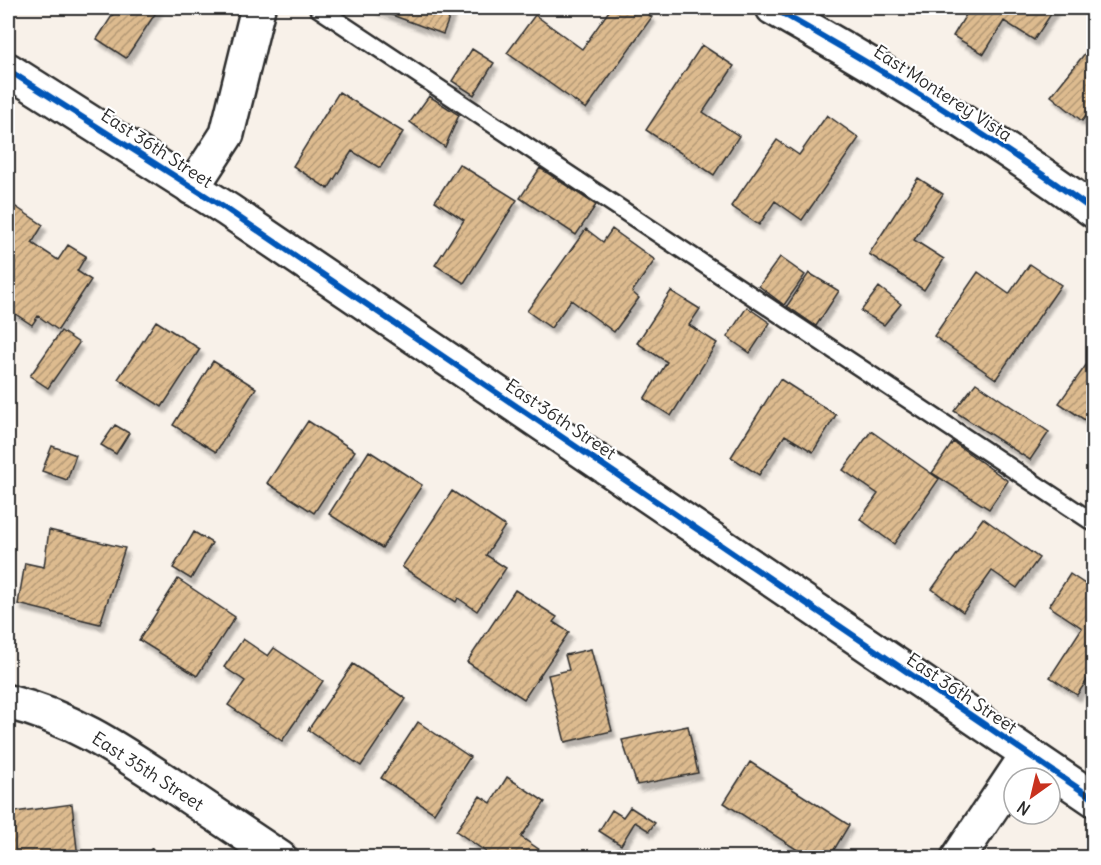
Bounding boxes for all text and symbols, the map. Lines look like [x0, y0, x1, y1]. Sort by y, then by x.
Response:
street label: East Monterey Vista [869, 40, 1017, 146]
street label: East 36th Street [97, 103, 217, 193]
street label: East 36th Street [501, 374, 621, 464]
street label: East 36th Street [902, 648, 1022, 738]
street label: East 35th Street [88, 726, 208, 816]
north arrow [1002, 766, 1062, 826]
text: N [1013, 797, 1034, 820]

